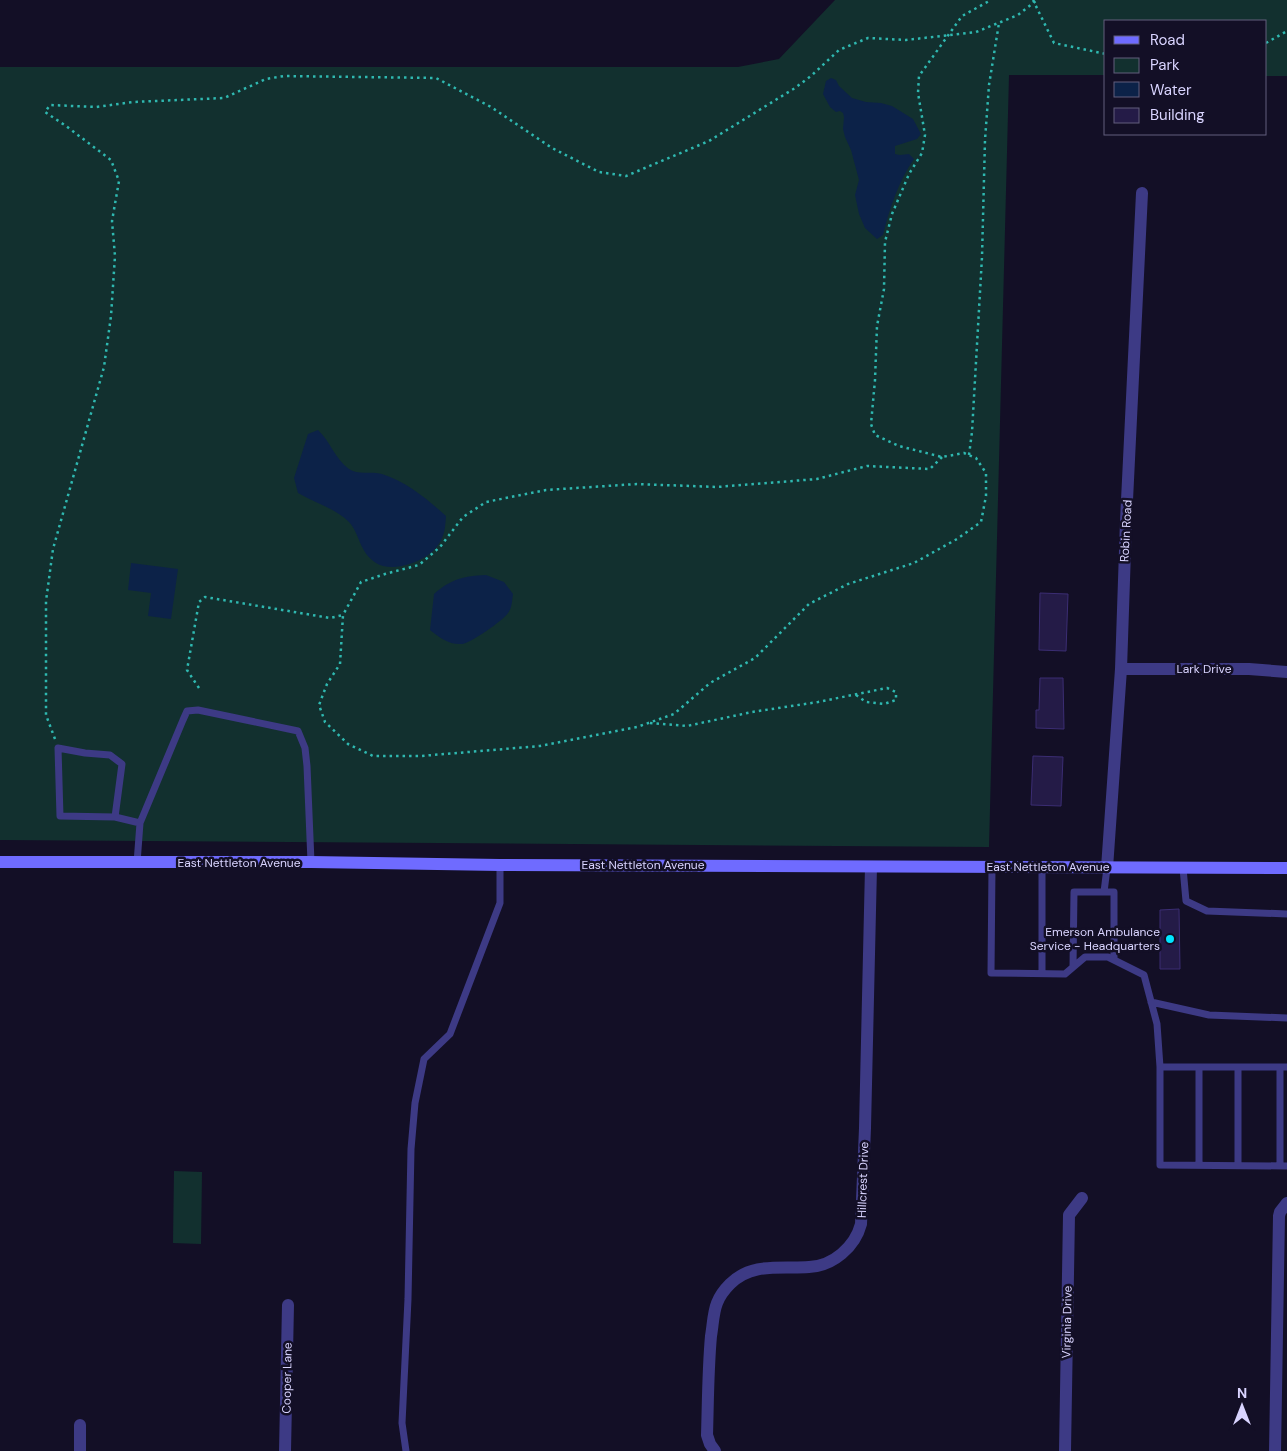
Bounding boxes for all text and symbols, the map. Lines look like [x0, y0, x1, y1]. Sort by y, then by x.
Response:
legend [1104, 20, 1267, 135]
text: Road [1150, 30, 1185, 50]
text: Park [1150, 55, 1180, 75]
text: Water [1150, 80, 1192, 100]
text: Building [1150, 105, 1205, 125]
street label: Robin Road [1116, 499, 1136, 563]
street label: Lark Drive [1177, 661, 1232, 677]
street label: East Nettleton Avenue [177, 855, 301, 871]
street label: East Nettleton Avenue [581, 857, 705, 873]
street label: East Nettleton Avenue [986, 859, 1110, 875]
place label: Emerson Ambulance Service - Headquarters [1030, 924, 1160, 954]
marker: Emerson Ambulance Service - Headquarters [1164, 933, 1176, 945]
street label: Hillcrest Drive [854, 1141, 872, 1218]
street label: Virginia Drive [1058, 1285, 1076, 1358]
street label: Cooper Lane [278, 1342, 296, 1414]
north arrow [1217, 1381, 1267, 1431]
text: N [1237, 1384, 1247, 1402]

